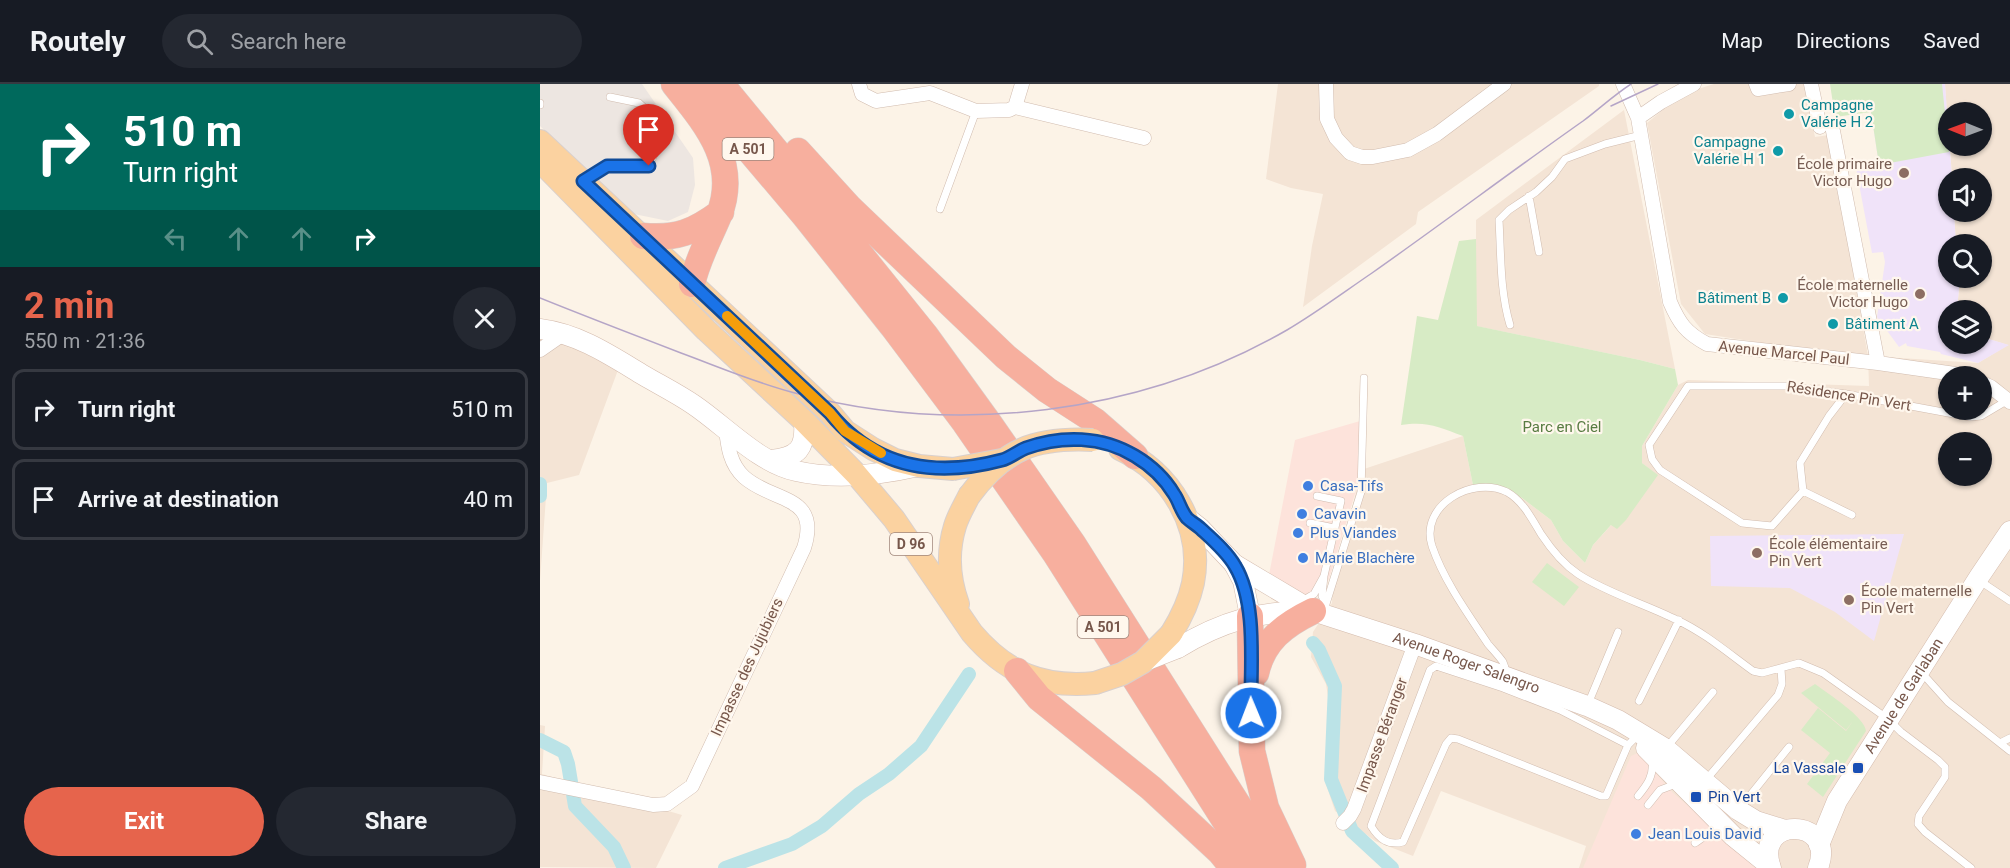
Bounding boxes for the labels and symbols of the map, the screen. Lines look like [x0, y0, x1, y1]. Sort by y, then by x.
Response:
place label: Campagne Valérie H 2 [1801, 96, 1873, 131]
north arrow [1938, 102, 1992, 156]
pin [623, 104, 674, 166]
marker: Campagne Valérie H 2 [1782, 107, 1796, 121]
place label: Campagne Valérie H 1 [1694, 133, 1766, 168]
road number: A 501 [722, 138, 774, 160]
marker: Campagne Valérie H 1 [1771, 144, 1785, 158]
place label: École primaire Victor Hugo [1797, 155, 1892, 190]
marker: École primaire Victor Hugo [1897, 166, 1911, 180]
place label: École maternelle Victor Hugo [1797, 276, 1908, 311]
marker: École maternelle Victor Hugo [1913, 287, 1927, 301]
place label: Bâtiment B [1698, 289, 1771, 307]
marker: Bâtiment B [1776, 291, 1790, 305]
place label: Bâtiment A [1845, 315, 1919, 333]
marker: Bâtiment A [1826, 317, 1840, 331]
street label: Avenue Marcel Paul [1718, 337, 1850, 369]
street label: Résidence Pin Vert [1786, 377, 1912, 415]
park label: Parc en Ciel [1522, 418, 1602, 436]
place label: Casa-Tifs [1320, 477, 1384, 495]
marker: Casa-Tifs [1301, 479, 1315, 493]
place label: Cavavin [1314, 505, 1366, 523]
marker: Cavavin [1295, 507, 1309, 521]
place label: Plus Viandes [1310, 524, 1397, 542]
marker: Plus Viandes [1291, 526, 1305, 540]
road number: D 96 [890, 533, 932, 555]
place label: École élémentaire Pin Vert [1769, 535, 1888, 570]
marker: École élémentaire Pin Vert [1750, 546, 1764, 560]
place label: Marie Blachère [1315, 549, 1415, 567]
marker: Marie Blachère [1296, 551, 1310, 565]
place label: École maternelle Pin Vert [1861, 582, 1972, 617]
marker: École maternelle Pin Vert [1842, 593, 1856, 607]
street label: Impasse des Jujubiers [707, 595, 787, 739]
road number: A 501 [1078, 616, 1128, 638]
street label: Avenue Roger Salengro [1390, 628, 1542, 697]
street label: Avenue de Garlaban [1860, 635, 1947, 757]
street label: Impasse Béranger [1353, 675, 1411, 795]
position arrow [1219, 681, 1283, 745]
place label: La Vassale [1773, 759, 1846, 777]
marker: La Vassale [1851, 761, 1865, 775]
place label: Pin Vert [1708, 788, 1761, 806]
marker: Pin Vert [1689, 790, 1703, 804]
place label: Jean Louis David [1648, 825, 1762, 843]
marker: Jean Louis David [1629, 827, 1643, 841]

